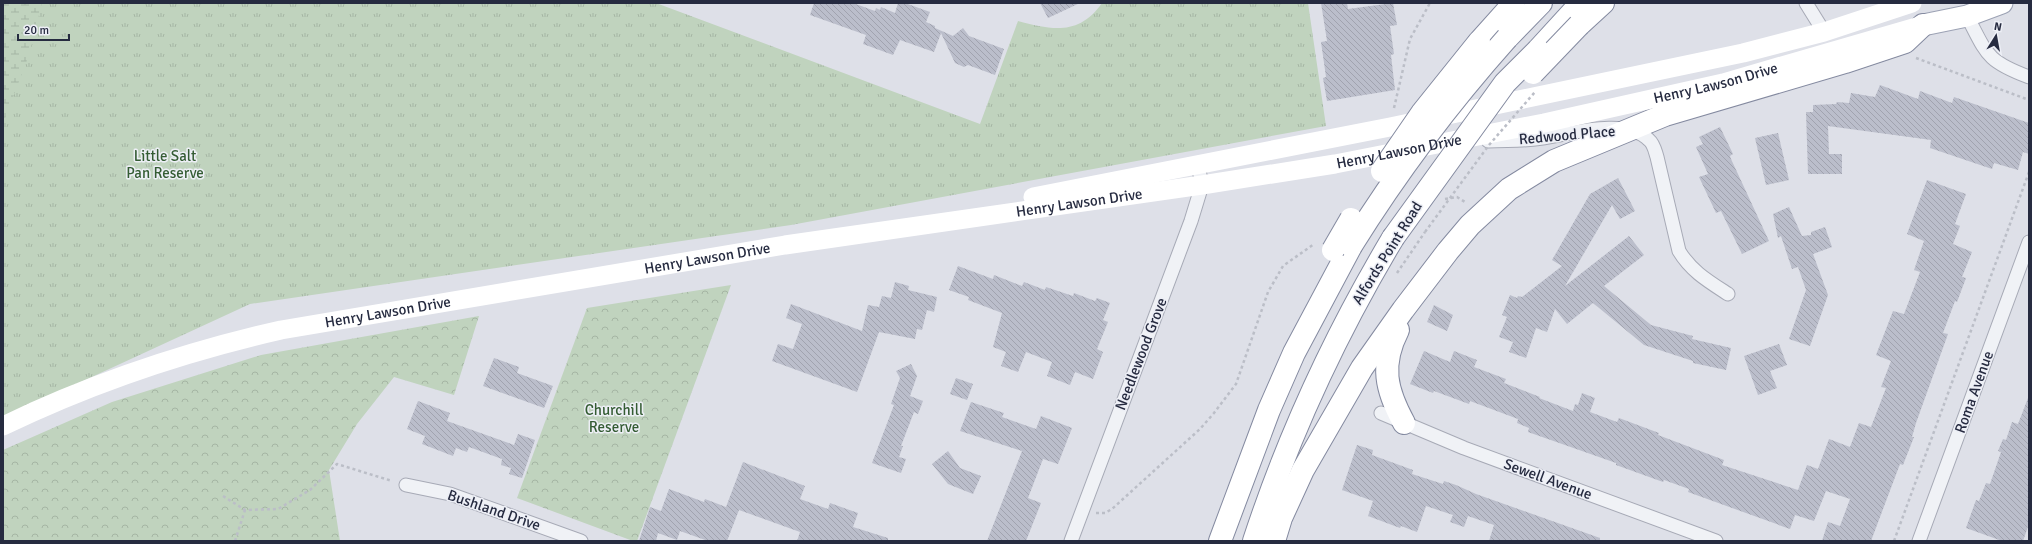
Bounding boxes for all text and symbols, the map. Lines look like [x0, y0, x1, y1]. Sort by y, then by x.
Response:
scale bar [18, 16, 69, 42]
north arrow [1976, 16, 2016, 56]
text: N [1993, 20, 2003, 34]
text: 20 m [24, 23, 49, 38]
street label: Henry Lawson Drive [1652, 59, 1780, 107]
street label: Redwood Place [1518, 122, 1616, 148]
street label: Henry Lawson Drive [1335, 130, 1463, 173]
park label: Little Salt Pan Reserve [126, 147, 204, 182]
street label: Henry Lawson Drive [1015, 185, 1143, 221]
street label: Alfords Point Road [1348, 198, 1426, 308]
street label: Henry Lawson Drive [643, 239, 772, 278]
street label: Henry Lawson Drive [323, 293, 452, 331]
street label: Needlewood Grove [1111, 295, 1171, 413]
street label: Roma Avenue [1951, 348, 1997, 436]
park label: Churchill Reserve [585, 401, 643, 436]
street label: Sewell Avenue [1501, 455, 1595, 503]
street label: Bushland Drive [445, 486, 543, 534]

